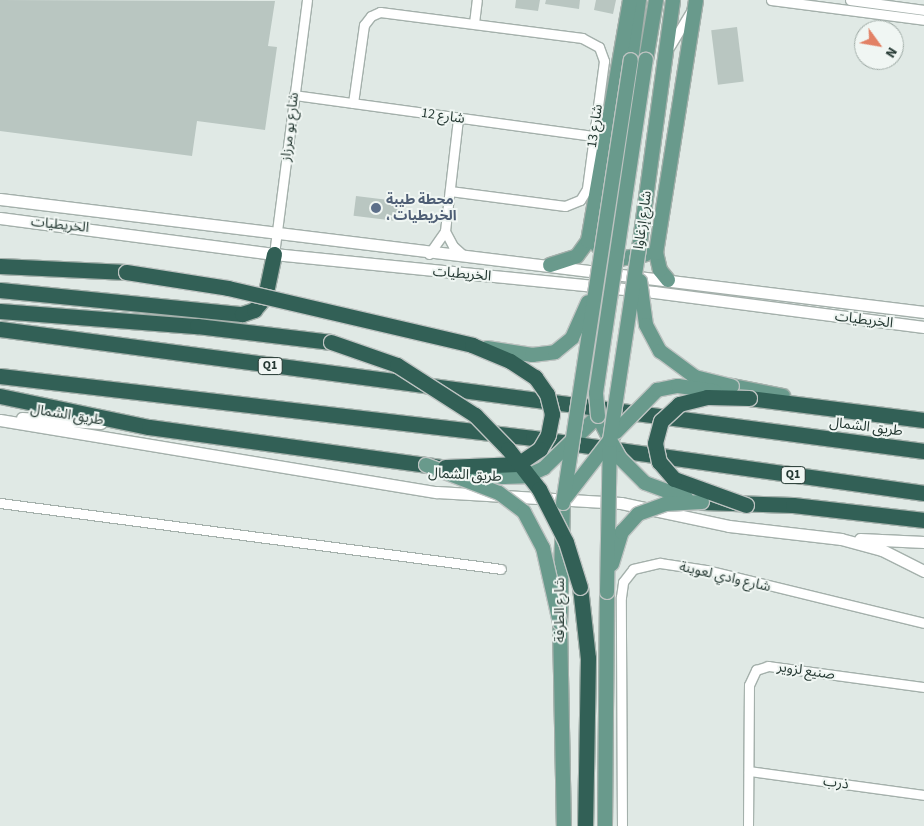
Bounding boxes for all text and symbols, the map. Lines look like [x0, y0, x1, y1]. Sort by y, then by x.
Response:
north arrow [854, 20, 904, 70]
text: N [880, 43, 902, 62]
street label: شارع بو مرزاز [277, 92, 303, 162]
street label: شارع 13 [584, 103, 606, 149]
street label: شارع 12 [420, 105, 466, 127]
street label: شارع إزغاوا [631, 190, 655, 250]
place label: محطة طيبة ، الخريطيات [386, 192, 457, 224]
marker: محطة طيبة ، الخريطيات [370, 202, 382, 214]
street label: الخريطيات [30, 214, 90, 236]
street label: الخريطيات [432, 263, 492, 285]
street label: الخريطيات [834, 308, 894, 332]
road number: Q1 [258, 356, 282, 376]
street label: طريق الشمال [29, 401, 105, 429]
street label: طريق الشمال [828, 414, 904, 440]
street label: طريق الشمال [428, 465, 502, 485]
road number: Q1 [780, 466, 806, 484]
street label: شارع وادي لعوينة [678, 558, 772, 596]
street label: شارع الطرفة [552, 577, 568, 643]
street label: صنيع لزوير [776, 659, 836, 683]
street label: ذرب [822, 773, 850, 793]

